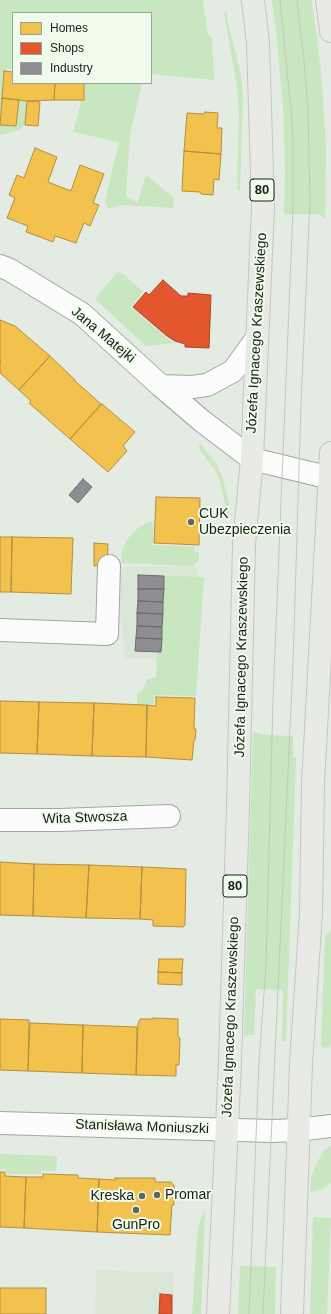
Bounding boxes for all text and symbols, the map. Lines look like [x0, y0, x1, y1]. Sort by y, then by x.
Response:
legend [12, 12, 152, 84]
text: Homes [50, 21, 88, 35]
text: Shops [50, 41, 84, 55]
text: Industry [50, 61, 93, 75]
road number: 80 [250, 179, 274, 201]
street label: Józefa Ignacego Kraszewskiego [243, 232, 271, 434]
street label: Jana Matejki [67, 303, 139, 367]
place label: CUK Ubezpieczenia [199, 506, 291, 538]
marker: CUK Ubezpieczenia [186, 517, 196, 527]
street label: Józefa Ignacego Kraszewskiego [232, 556, 252, 758]
street label: Wita Stwosza [42, 808, 128, 828]
road number: 80 [223, 875, 247, 897]
street label: Józefa Ignacego Kraszewskiego [219, 916, 243, 1118]
street label: Stanisława Moniuszki [75, 1116, 209, 1138]
place label: Promar [165, 1187, 211, 1203]
place label: Kreska [90, 1188, 134, 1204]
marker: Promar [152, 1190, 162, 1200]
marker: Kreska [137, 1191, 147, 1201]
marker: GunPro [131, 1205, 141, 1215]
place label: GunPro [112, 1217, 160, 1233]

